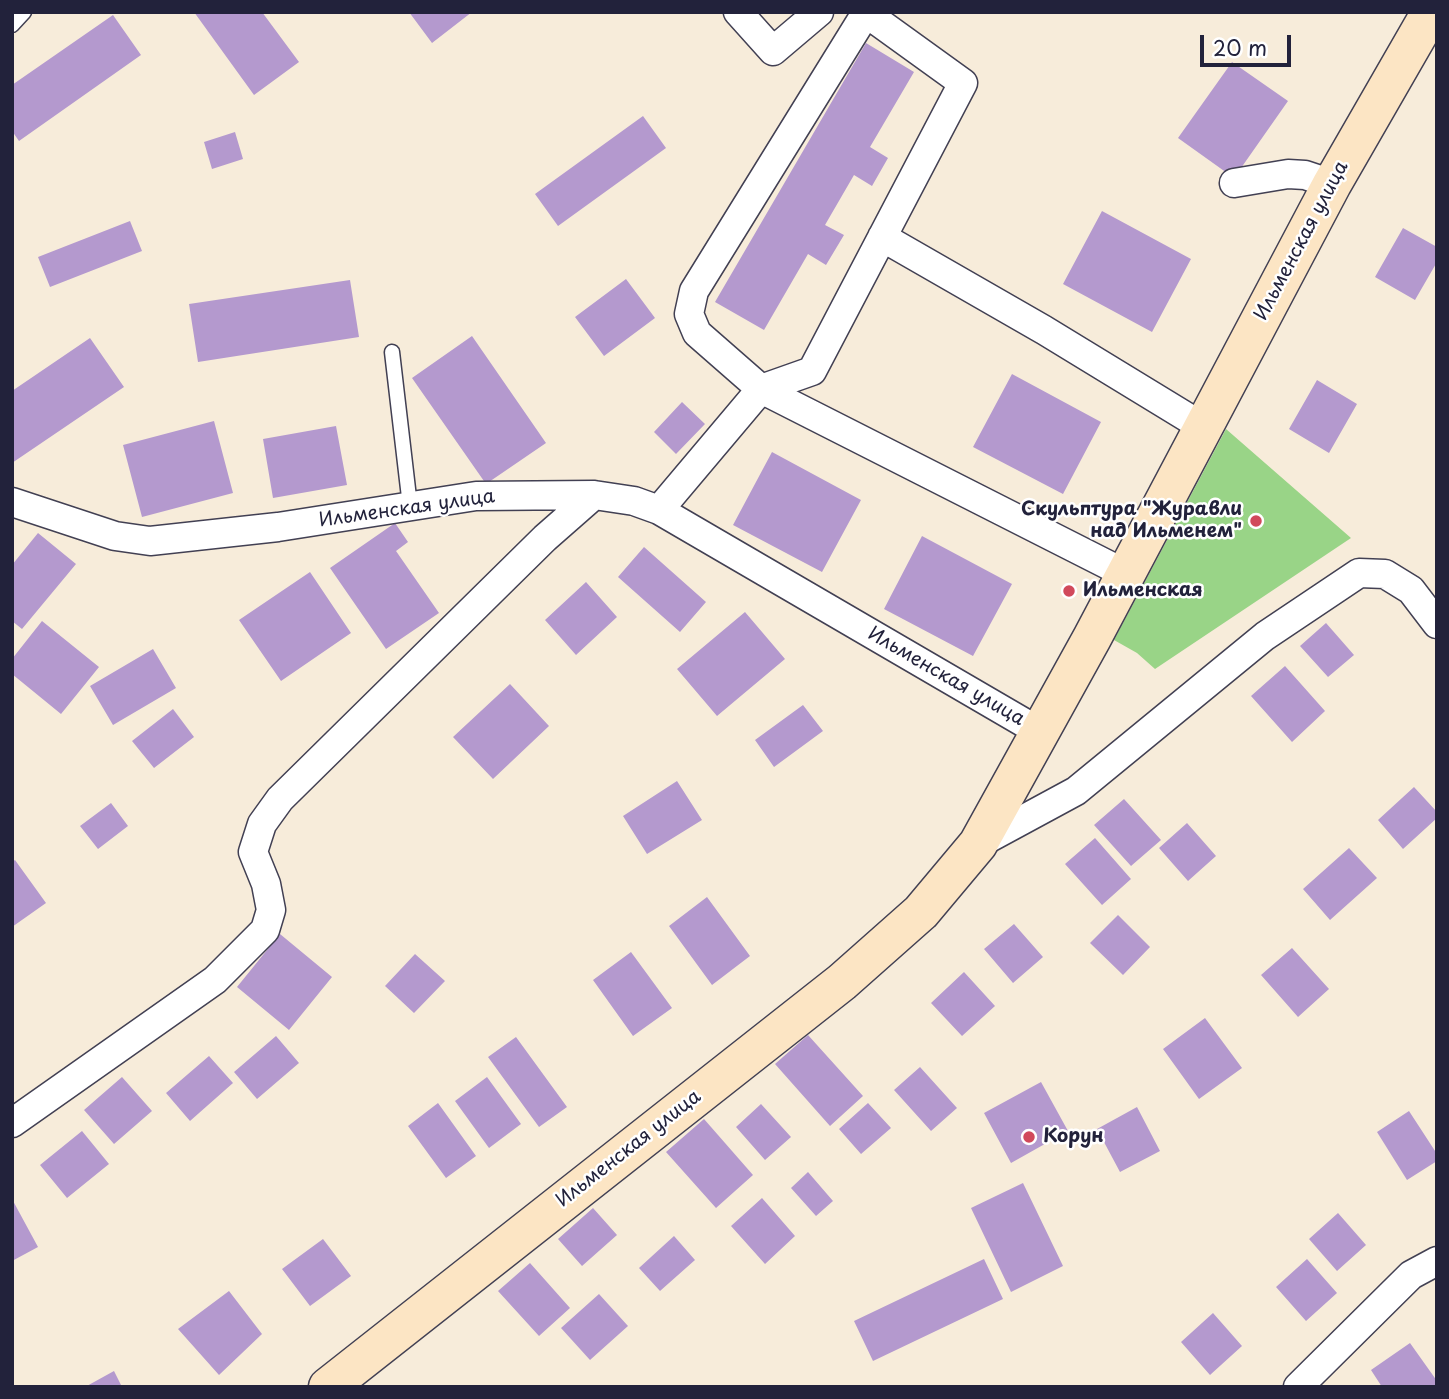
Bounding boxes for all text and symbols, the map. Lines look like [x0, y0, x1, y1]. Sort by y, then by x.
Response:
scale bar [1204, 21, 1295, 65]
text: 20 m [1213, 31, 1267, 63]
street label: Ильменская улица [1250, 158, 1354, 324]
street label: Ильменская улица [318, 485, 496, 533]
place label: Скульптура "Журавли над Ильменем" [1021, 499, 1242, 543]
marker: Скульптура "Журавли над Ильменем" [1248, 513, 1264, 529]
place label: Ильменская [1083, 580, 1203, 602]
marker: Ильменская [1061, 583, 1077, 599]
street label: Ильменская улица [864, 623, 1028, 731]
street label: Ильменская улица [552, 1086, 706, 1212]
place label: Корун [1043, 1126, 1104, 1148]
marker: Корун [1021, 1129, 1037, 1145]

